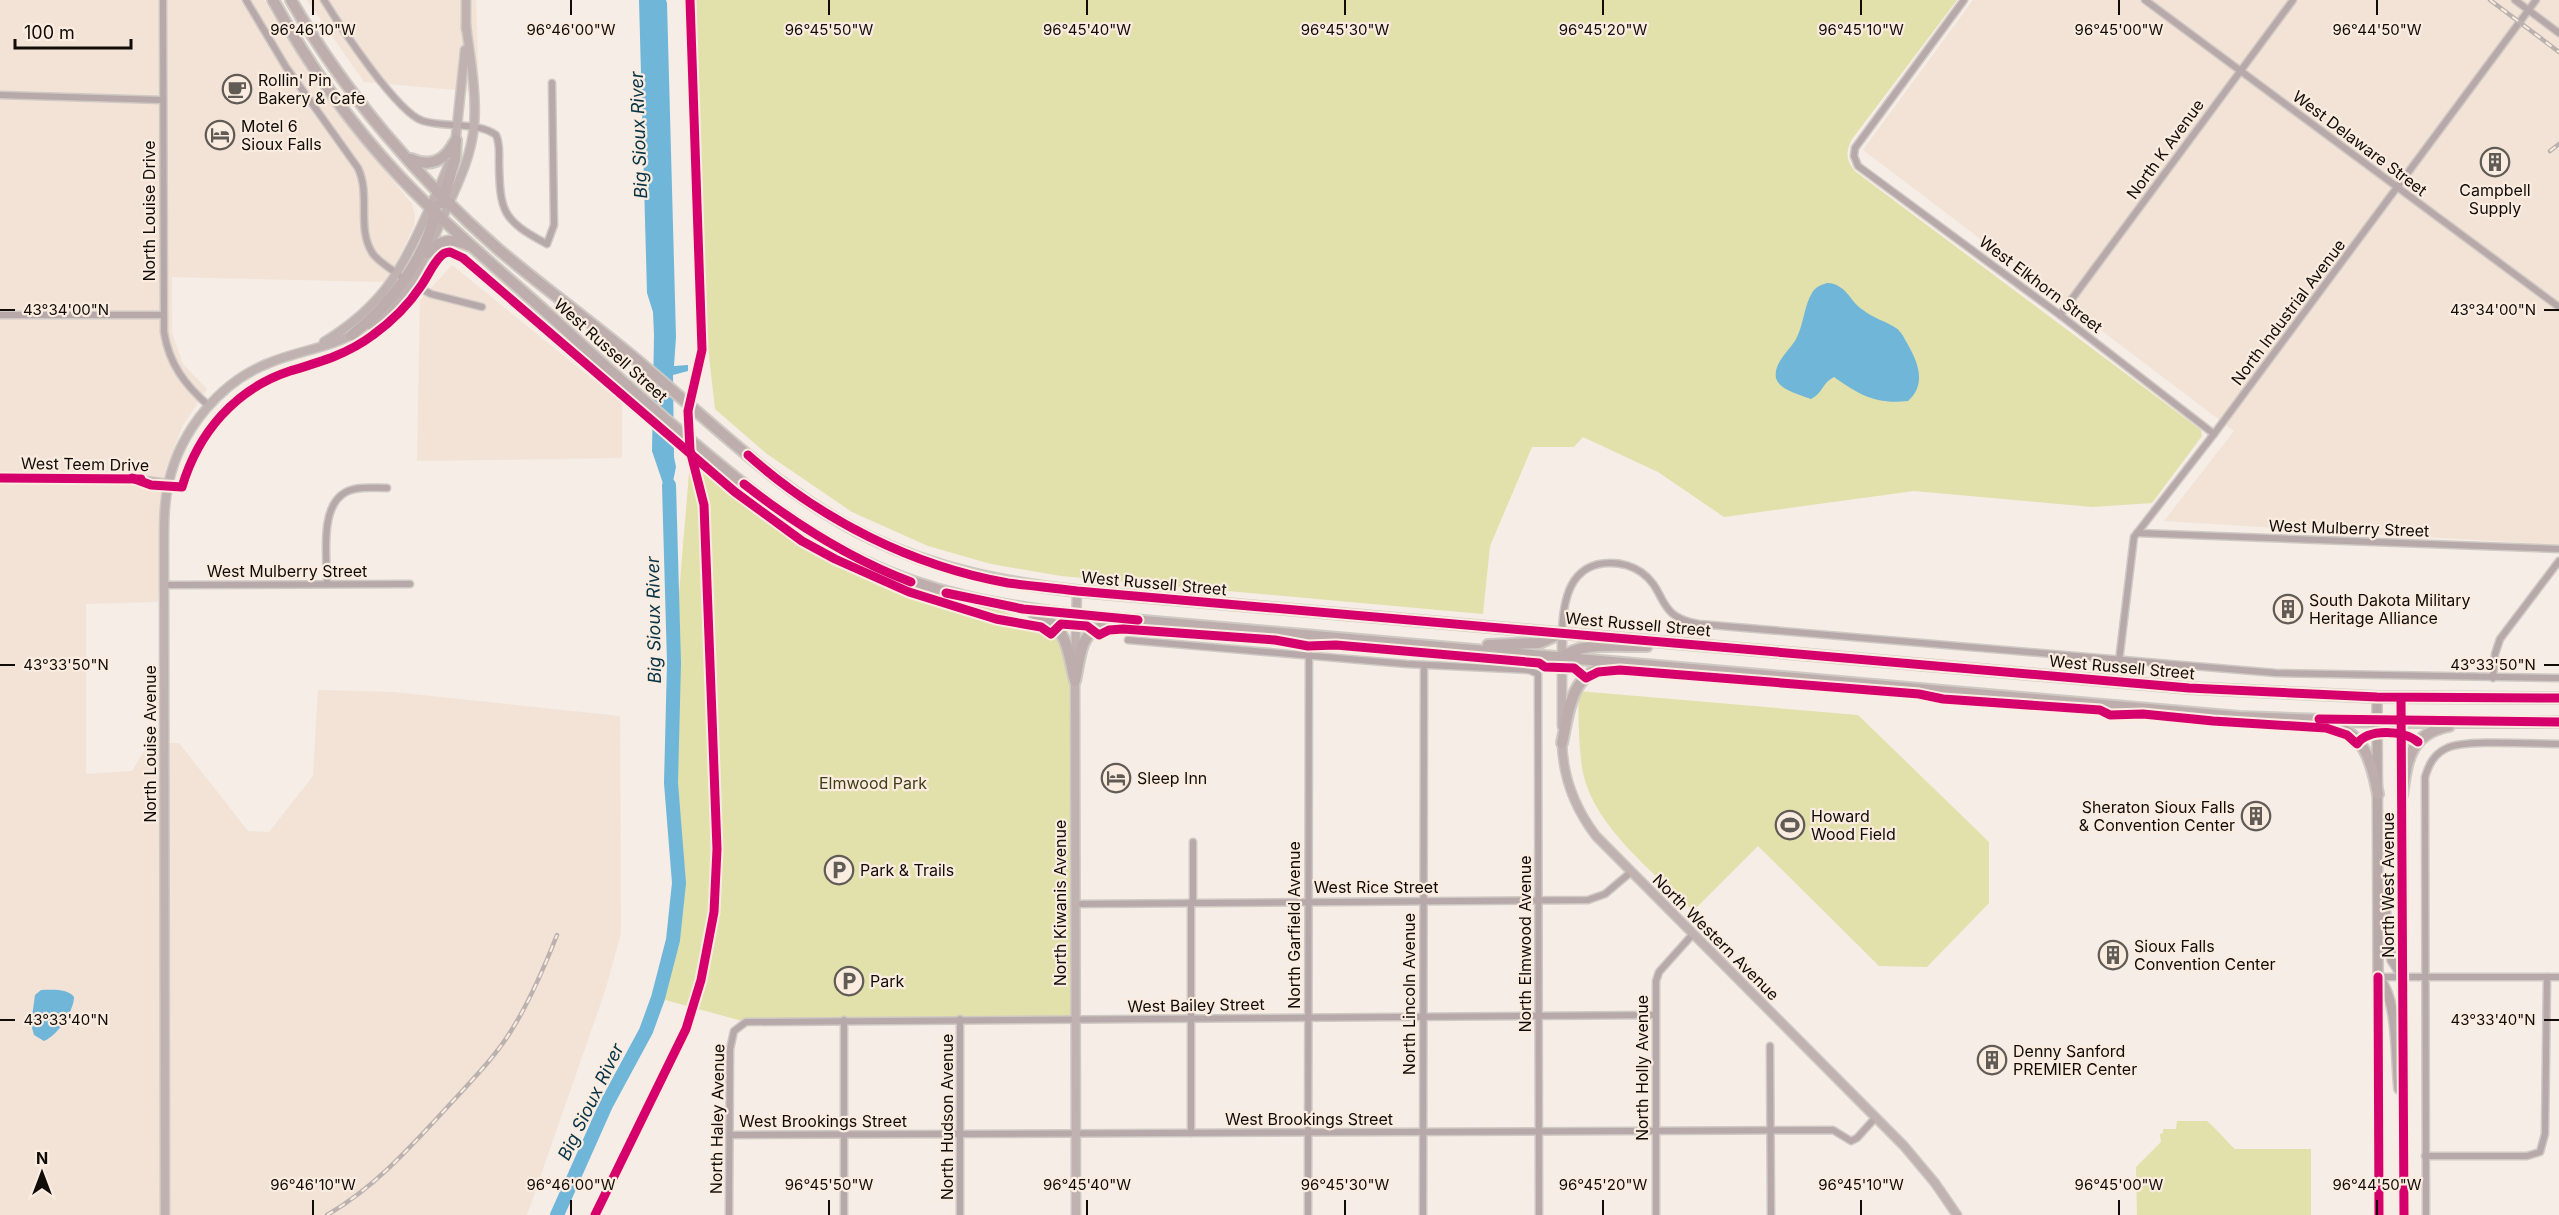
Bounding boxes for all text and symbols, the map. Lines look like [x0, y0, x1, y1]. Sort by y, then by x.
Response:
scale bar [15, 12, 130, 50]
text: 96°46'10"W [270, 20, 356, 39]
text: 96°46'00"W [527, 20, 616, 39]
text: 96°45'50"W [785, 20, 873, 39]
text: 96°45'40"W [1043, 20, 1131, 39]
text: 96°45'30"W [1301, 20, 1389, 39]
text: 96°45'20"W [1559, 20, 1647, 39]
text: 96°45'10"W [1818, 20, 1904, 39]
text: 96°45'00"W [2075, 20, 2164, 39]
text: 96°44'50"W [2333, 20, 2422, 39]
text: 100 m [24, 22, 75, 43]
place label: Rollin' Pin Bakery & Cafe [258, 70, 365, 108]
water label: Big Sioux River [626, 70, 651, 199]
cafe icon: Rollin' Pin Bakery & Cafe [221, 73, 253, 105]
street label: West Delaware Street [2289, 86, 2431, 200]
street label: North K Avenue [2122, 95, 2208, 203]
place label: Motel 6 Sioux Falls [241, 116, 322, 154]
hotel icon: Motel 6 Sioux Falls [204, 119, 236, 151]
street label: North Louise Drive [139, 140, 159, 282]
building icon: Campbell Supply [2479, 146, 2511, 178]
place label: Campbell Supply [2459, 180, 2531, 218]
street label: West Elkhorn Street [1975, 231, 2107, 337]
street label: North Industrial Avenue [2227, 235, 2349, 389]
street label: West Russell Street [550, 294, 672, 406]
text: 43°34'00"N [23, 300, 109, 319]
text: 43°34'00"N [2450, 300, 2536, 319]
street label: West Teem Drive [21, 453, 149, 475]
street label: West Mulberry Street [2268, 515, 2430, 541]
water label: Big Sioux River [642, 555, 665, 684]
street label: West Mulberry Street [207, 561, 367, 581]
street label: West Russell Street [1080, 567, 1228, 599]
place label: South Dakota Military Heritage Alliance [2309, 590, 2471, 628]
building icon: South Dakota Military Heritage Alliance [2272, 593, 2304, 625]
street label: West Russell Street [1564, 608, 1712, 640]
street label: West Russell Street [2048, 651, 2196, 683]
text: 43°33'50"N [23, 655, 109, 674]
text: 43°33'50"N [2450, 655, 2536, 674]
street label: North Louise Avenue [140, 665, 160, 823]
hotel icon: Sleep Inn [1100, 762, 1132, 794]
place label: Sleep Inn [1137, 768, 1207, 788]
park label: Elmwood Park [819, 773, 927, 793]
place label: Sheraton Sioux Falls & Convention Center [2079, 797, 2235, 835]
building icon: Sheraton Sioux Falls & Convention Center [2240, 800, 2272, 832]
place label: Howard Wood Field [1811, 806, 1896, 844]
sports icon: Howard Wood Field [1774, 809, 1806, 841]
street label: North West Avenue [2378, 812, 2398, 958]
street label: North Kiwanis Avenue [1050, 820, 1070, 986]
street label: North Garfield Avenue [1284, 841, 1304, 1009]
parking icon: Park & Trails [823, 854, 855, 886]
street label: North Elmwood Avenue [1515, 855, 1535, 1033]
place label: Park & Trails [860, 860, 954, 880]
street label: North Western Avenue [1649, 870, 1783, 1004]
street label: West Rice Street [1314, 877, 1438, 897]
street label: North Lincoln Avenue [1399, 913, 1419, 1075]
place label: Sioux Falls Convention Center [2134, 936, 2276, 974]
building icon: Sioux Falls Convention Center [2097, 939, 2129, 971]
parking icon: Park [833, 965, 865, 997]
place label: Park [870, 971, 904, 991]
street label: West Bailey Street [1127, 994, 1265, 1016]
street label: North Holly Avenue [1632, 995, 1652, 1141]
text: 43°33'40"N [23, 1010, 109, 1029]
text: 43°33'40"N [2450, 1010, 2536, 1029]
street label: North Hudson Avenue [937, 1034, 957, 1200]
water label: Big Sioux River [553, 1039, 628, 1164]
place label: Denny Sanford PREMIER Center [2013, 1041, 2137, 1079]
street label: North Haley Avenue [706, 1044, 728, 1194]
building icon: Denny Sanford PREMIER Center [1976, 1044, 2008, 1076]
street label: West Brookings Street [1225, 1109, 1393, 1129]
street label: West Brookings Street [739, 1111, 907, 1131]
north arrow [12, 1143, 72, 1203]
text: N [36, 1148, 48, 1168]
text: 96°46'10"W [270, 1175, 356, 1194]
text: 96°46'00"W [527, 1175, 616, 1194]
text: 96°45'50"W [785, 1175, 873, 1194]
text: 96°45'40"W [1043, 1175, 1131, 1194]
text: 96°45'30"W [1301, 1175, 1389, 1194]
text: 96°45'20"W [1559, 1175, 1647, 1194]
text: 96°45'10"W [1818, 1175, 1904, 1194]
text: 96°45'00"W [2075, 1175, 2164, 1194]
text: 96°44'50"W [2333, 1175, 2422, 1194]

